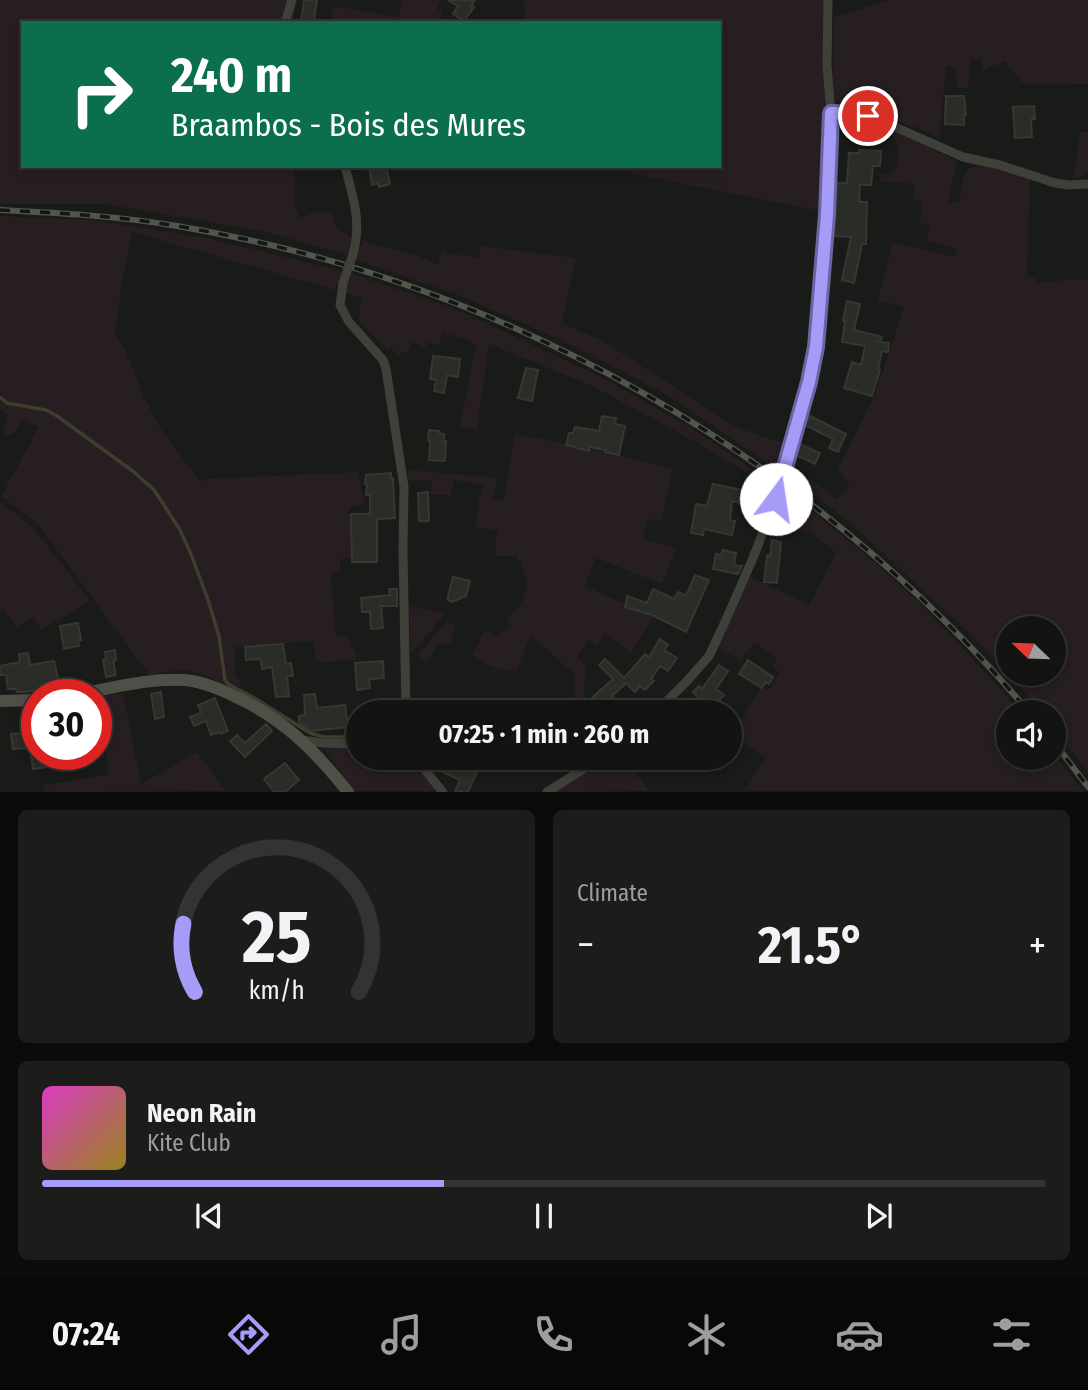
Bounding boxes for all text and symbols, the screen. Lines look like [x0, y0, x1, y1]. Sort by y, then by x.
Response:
text: 240 m [171, 46, 292, 105]
icon: right [56, 49, 147, 140]
pin [838, 86, 898, 146]
icon: arrive [849, 97, 887, 135]
text: Braambos - Bois des Mures [171, 106, 526, 144]
position arrow [739, 462, 813, 536]
north arrow [996, 616, 1066, 686]
map controls [996, 616, 1066, 770]
speed limit sign: 30 [21, 679, 112, 770]
button: sound [996, 700, 1066, 770]
text: 07:25 · 1 min · 260 m [439, 719, 649, 750]
text: Climate [577, 879, 648, 907]
text: 25 [241, 895, 311, 982]
text: 21.5° [758, 914, 865, 977]
text: − [577, 922, 594, 968]
text: + [1029, 922, 1046, 968]
text: km/h [249, 976, 304, 1006]
text: Neon Rain [147, 1098, 256, 1129]
text: Kite Club [147, 1129, 231, 1157]
icon: previous [190, 1197, 228, 1235]
icon: pause [525, 1197, 563, 1235]
icon: next [860, 1197, 898, 1235]
icon: directions [224, 1310, 273, 1359]
icon: music [377, 1310, 426, 1359]
icon: phone [529, 1310, 578, 1359]
icon: climate [682, 1310, 731, 1359]
icon: car [835, 1310, 884, 1359]
icon: filters [987, 1310, 1036, 1359]
text: 07:24 [52, 1315, 120, 1353]

